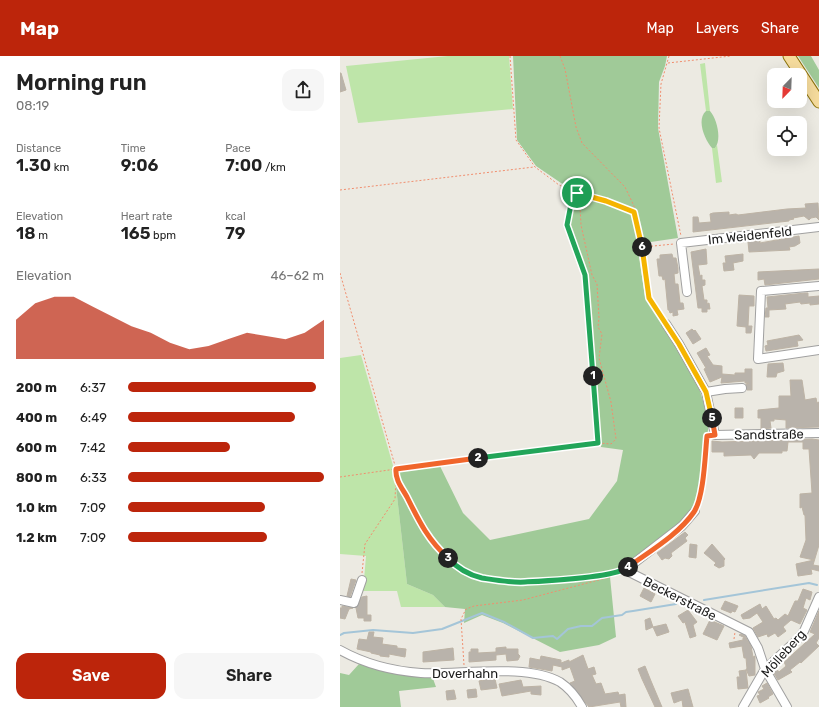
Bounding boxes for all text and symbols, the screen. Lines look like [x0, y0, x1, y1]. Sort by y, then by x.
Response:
text: Map [20, 17, 59, 40]
text: Map [647, 20, 674, 37]
text: Layers [696, 20, 739, 37]
text: Share [761, 20, 799, 37]
north arrow [767, 68, 807, 108]
map controls [767, 68, 807, 156]
text: Morning run [16, 69, 147, 96]
button: share [282, 69, 324, 111]
text: 08:19 [16, 98, 49, 113]
button: locate [767, 116, 807, 156]
text: Distance [16, 142, 61, 155]
text: Time [121, 142, 146, 155]
text: Pace [225, 142, 251, 155]
text: 1.30 [16, 155, 51, 175]
text: 9:06 [121, 155, 158, 175]
text: 7:00 [225, 155, 262, 175]
text: km [51, 161, 69, 174]
text: /km [262, 161, 286, 174]
pin [560, 176, 594, 210]
icon: arrive [566, 182, 588, 204]
text: Elevation [16, 210, 63, 223]
text: Heart rate [121, 210, 173, 223]
text: kcal [225, 210, 246, 223]
text: 18 [16, 223, 35, 243]
text: 165 [121, 223, 150, 243]
text: 79 [225, 223, 246, 243]
street label: Im Weidenfeld [707, 224, 793, 247]
text: m [35, 229, 48, 242]
text: bpm [150, 229, 176, 242]
pin: 6 [632, 237, 652, 257]
text: 6 [638, 240, 646, 253]
text: Elevation [16, 268, 72, 283]
text: 46–62 m [270, 268, 324, 283]
pin: 1 [583, 366, 603, 386]
text: 1 [590, 369, 596, 382]
text: 200 m [16, 380, 57, 395]
text: 6:37 [80, 380, 106, 395]
pin: 5 [702, 408, 722, 428]
text: 400 m [16, 410, 57, 425]
text: 6:49 [80, 410, 107, 425]
text: 5 [708, 411, 716, 424]
street label: Sandstraße [734, 426, 804, 443]
text: 600 m [16, 440, 57, 455]
text: 7:42 [80, 440, 106, 455]
pin: 2 [468, 448, 488, 468]
text: 2 [474, 451, 482, 464]
text: 800 m [16, 470, 57, 485]
text: 6:33 [80, 470, 107, 485]
text: 1.0 km [16, 500, 57, 515]
text: 7:09 [80, 500, 106, 515]
text: 1.2 km [16, 530, 57, 545]
text: 7:09 [80, 530, 106, 545]
pin: 3 [438, 548, 458, 568]
text: 3 [444, 551, 452, 564]
pin: 4 [618, 557, 638, 577]
text: 4 [624, 560, 632, 573]
street label: Beckerstraße [641, 574, 719, 623]
street label: Mölleberg [758, 626, 809, 681]
button: Save [16, 653, 166, 699]
button: Share [174, 653, 324, 699]
street label: Doverhahn [432, 666, 498, 681]

